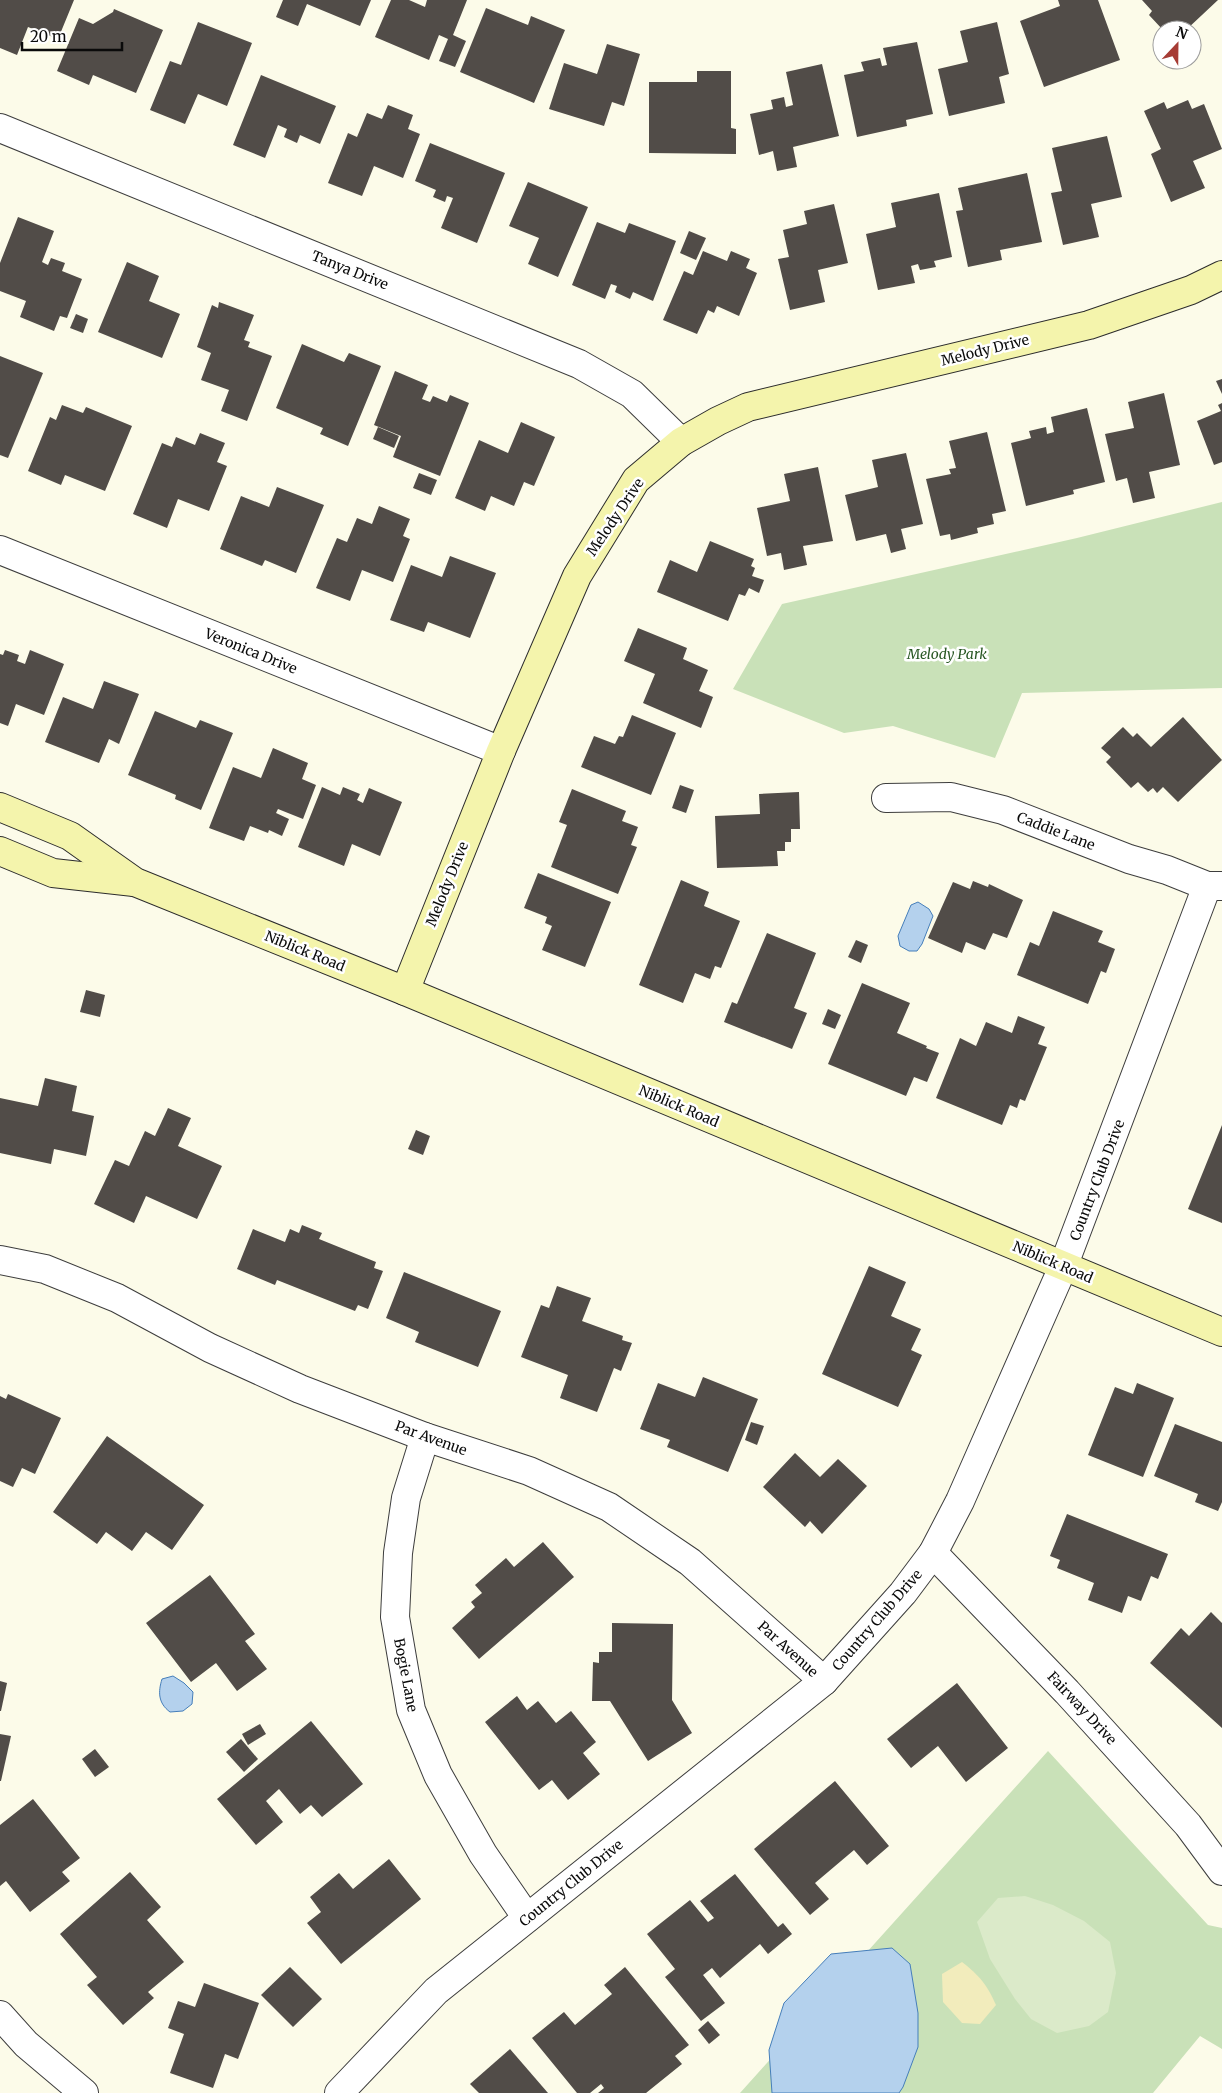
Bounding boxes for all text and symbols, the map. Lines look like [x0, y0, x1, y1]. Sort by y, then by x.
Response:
scale bar [22, 20, 122, 52]
north arrow [1152, 20, 1202, 70]
text: N [1173, 23, 1190, 43]
text: 20 m [30, 27, 67, 46]
street label: Tanya Drive [309, 246, 391, 294]
street label: Melody Drive [939, 330, 1031, 370]
street label: Melody Drive [582, 475, 648, 559]
street label: Veronica Drive [201, 624, 300, 678]
park label: Melody Park [906, 645, 987, 663]
street label: Caddie Lane [1014, 808, 1098, 854]
street label: Melody Drive [422, 839, 472, 929]
street label: Niblick Road [262, 927, 348, 976]
street label: Niblick Road [636, 1081, 722, 1131]
street label: Country Club Drive [1066, 1117, 1128, 1243]
street label: Niblick Road [1010, 1237, 1096, 1287]
street label: Par Avenue [393, 1417, 469, 1459]
street label: Country Club Drive [828, 1566, 926, 1674]
street label: Par Avenue [754, 1617, 822, 1681]
street label: Bogie Lane [390, 1636, 422, 1714]
street label: Fairway Drive [1044, 1668, 1120, 1748]
street label: Country Club Drive [515, 1836, 627, 1930]

